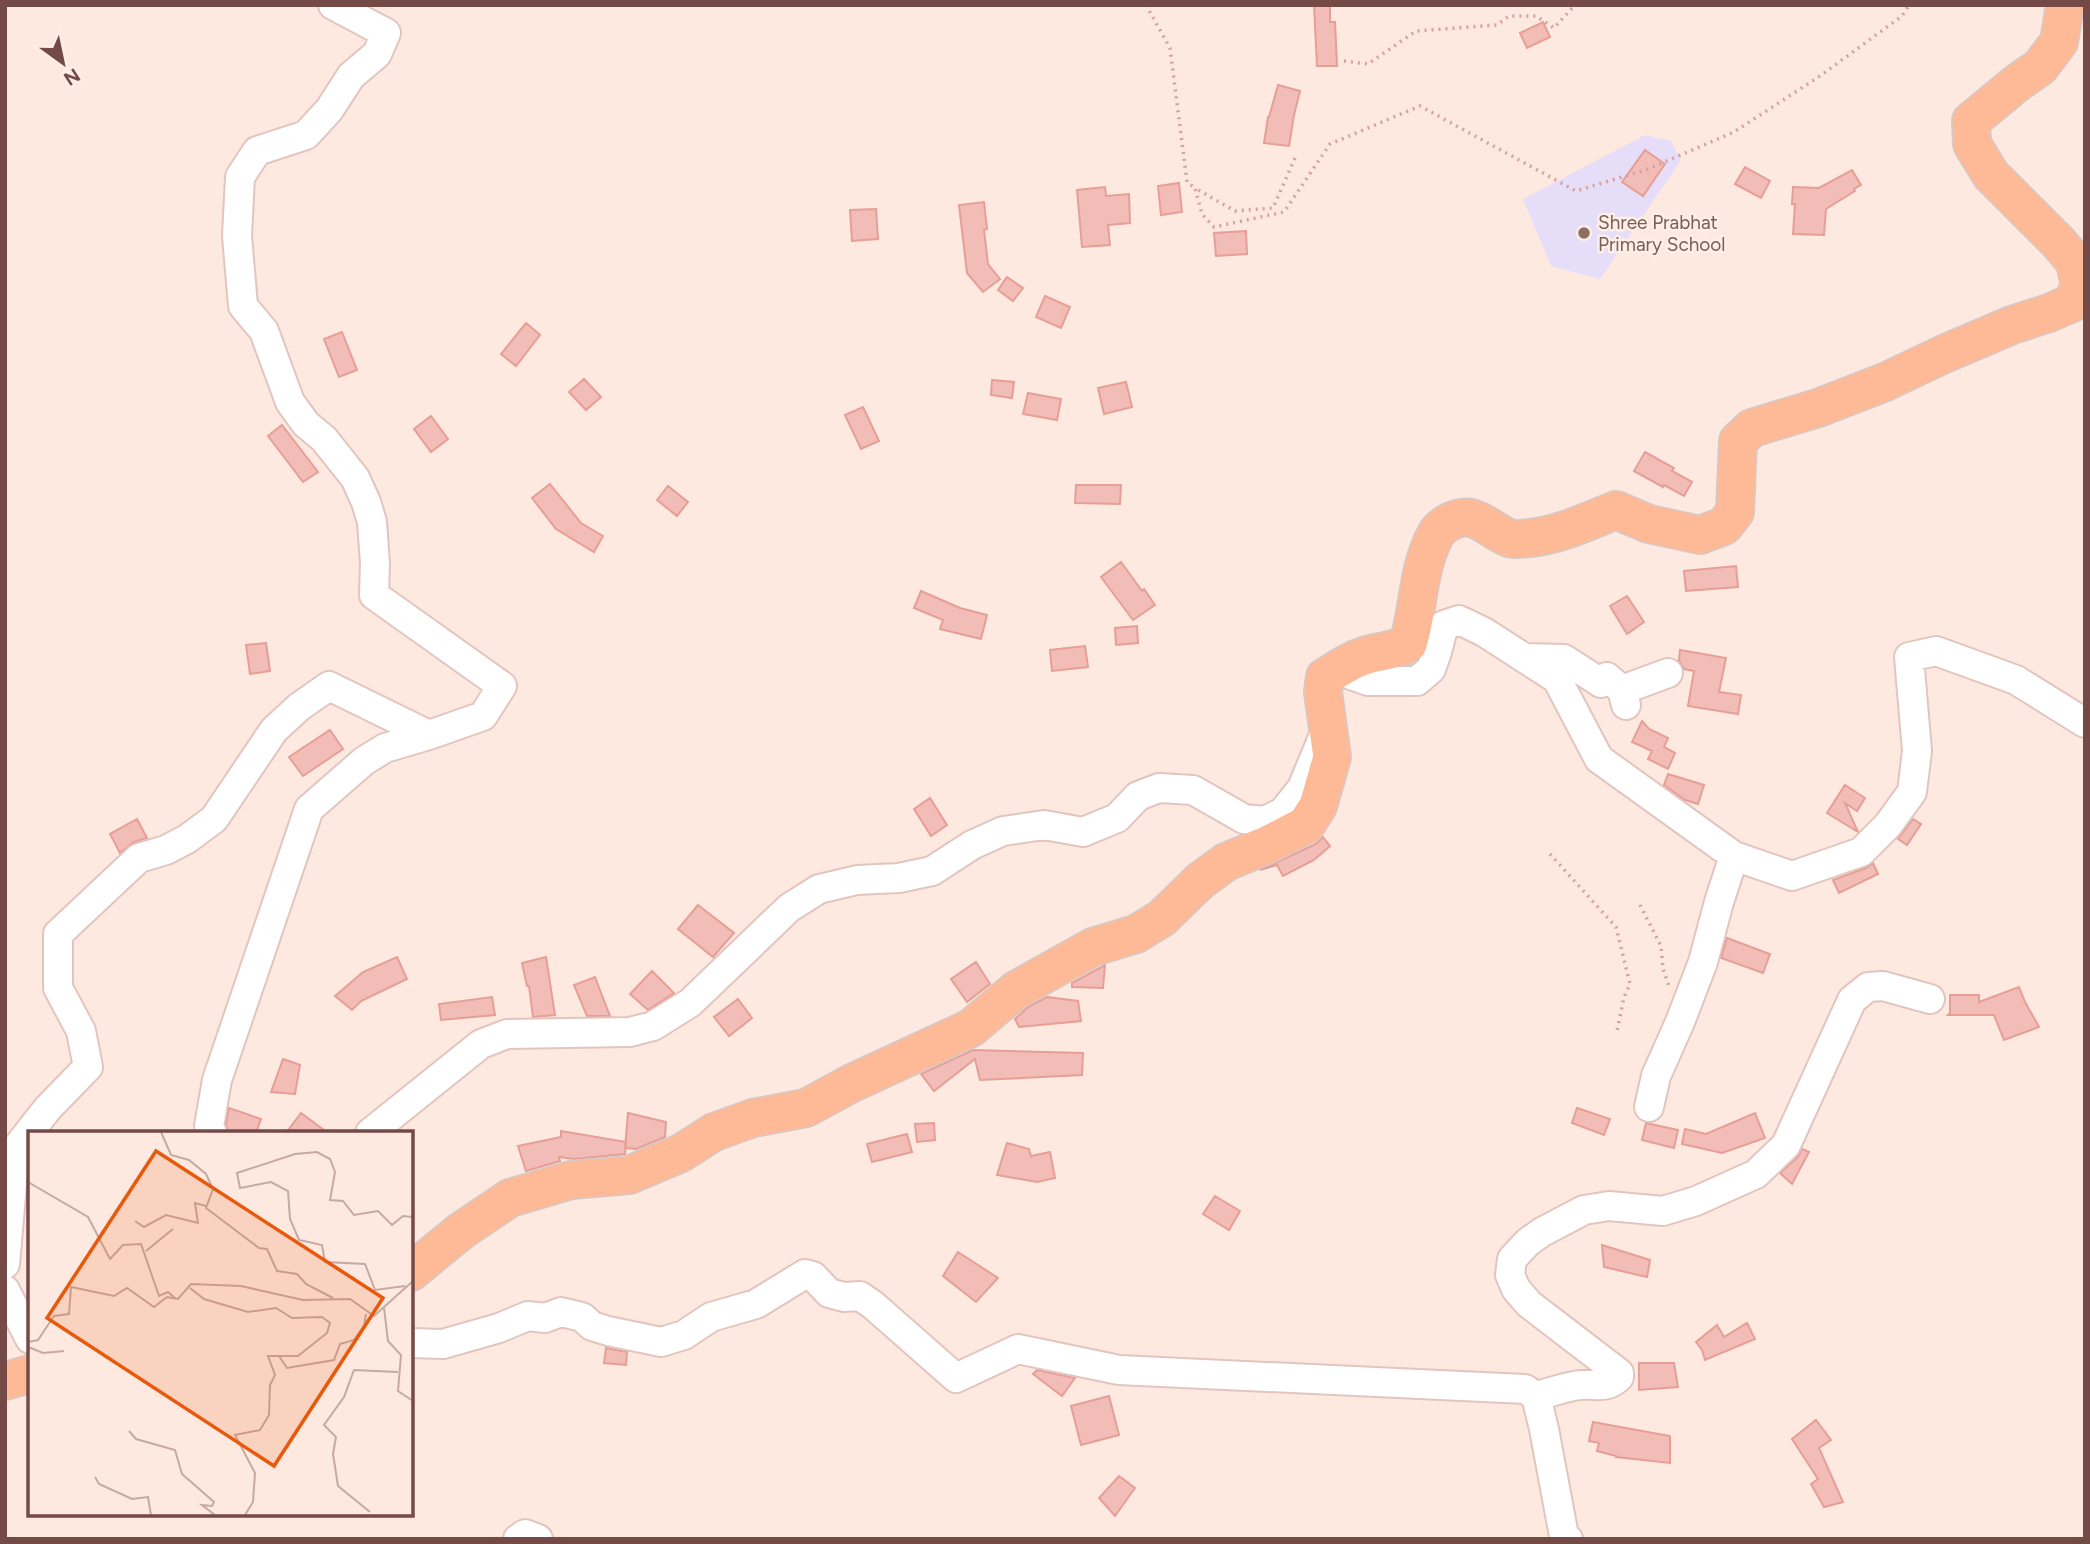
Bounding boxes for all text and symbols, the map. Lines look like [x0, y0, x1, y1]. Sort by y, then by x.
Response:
north arrow [28, 28, 98, 98]
text: N [60, 63, 84, 90]
place label: Shree Prabhat Primary School [1598, 211, 1726, 256]
marker: Shree Prabhat Primary School [1576, 225, 1592, 241]
inset map [28, 1131, 413, 1516]

